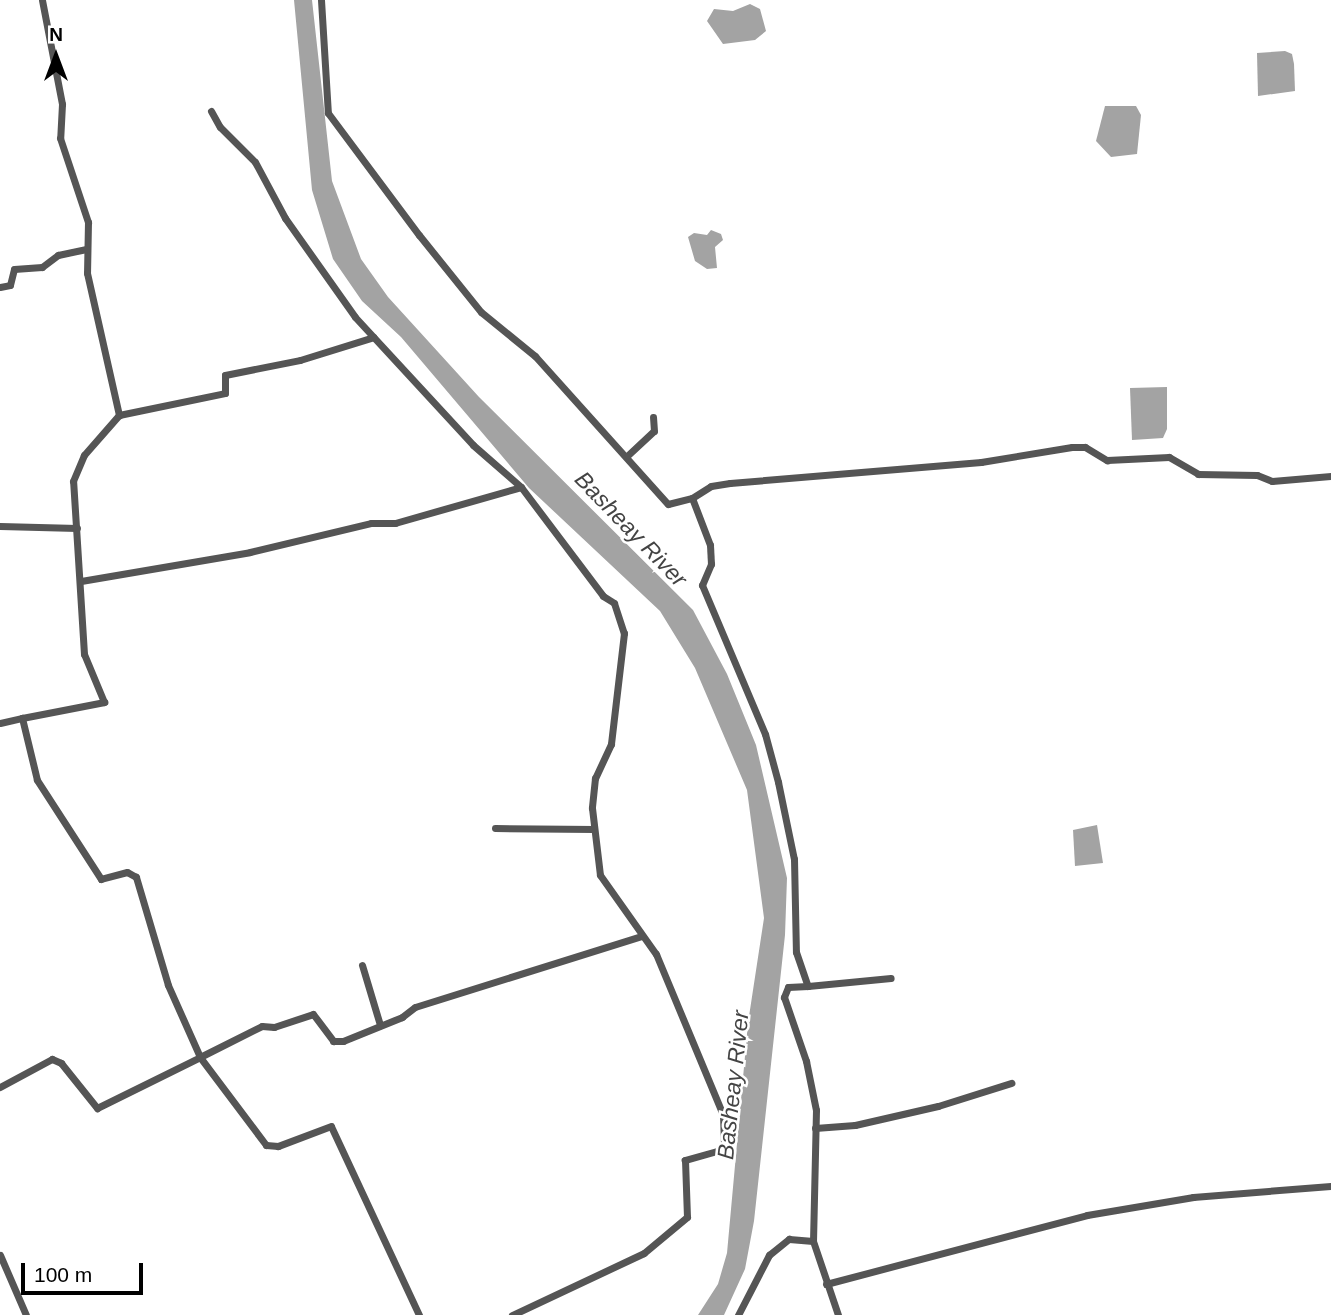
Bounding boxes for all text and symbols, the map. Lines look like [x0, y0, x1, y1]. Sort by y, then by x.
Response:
north arrow [21, 21, 91, 91]
text: N [49, 24, 63, 45]
water label: Basheay River [569, 466, 693, 592]
water label: Basheay River [711, 1009, 755, 1161]
scale bar [24, 1248, 147, 1292]
text: 100 m [34, 1263, 92, 1286]

